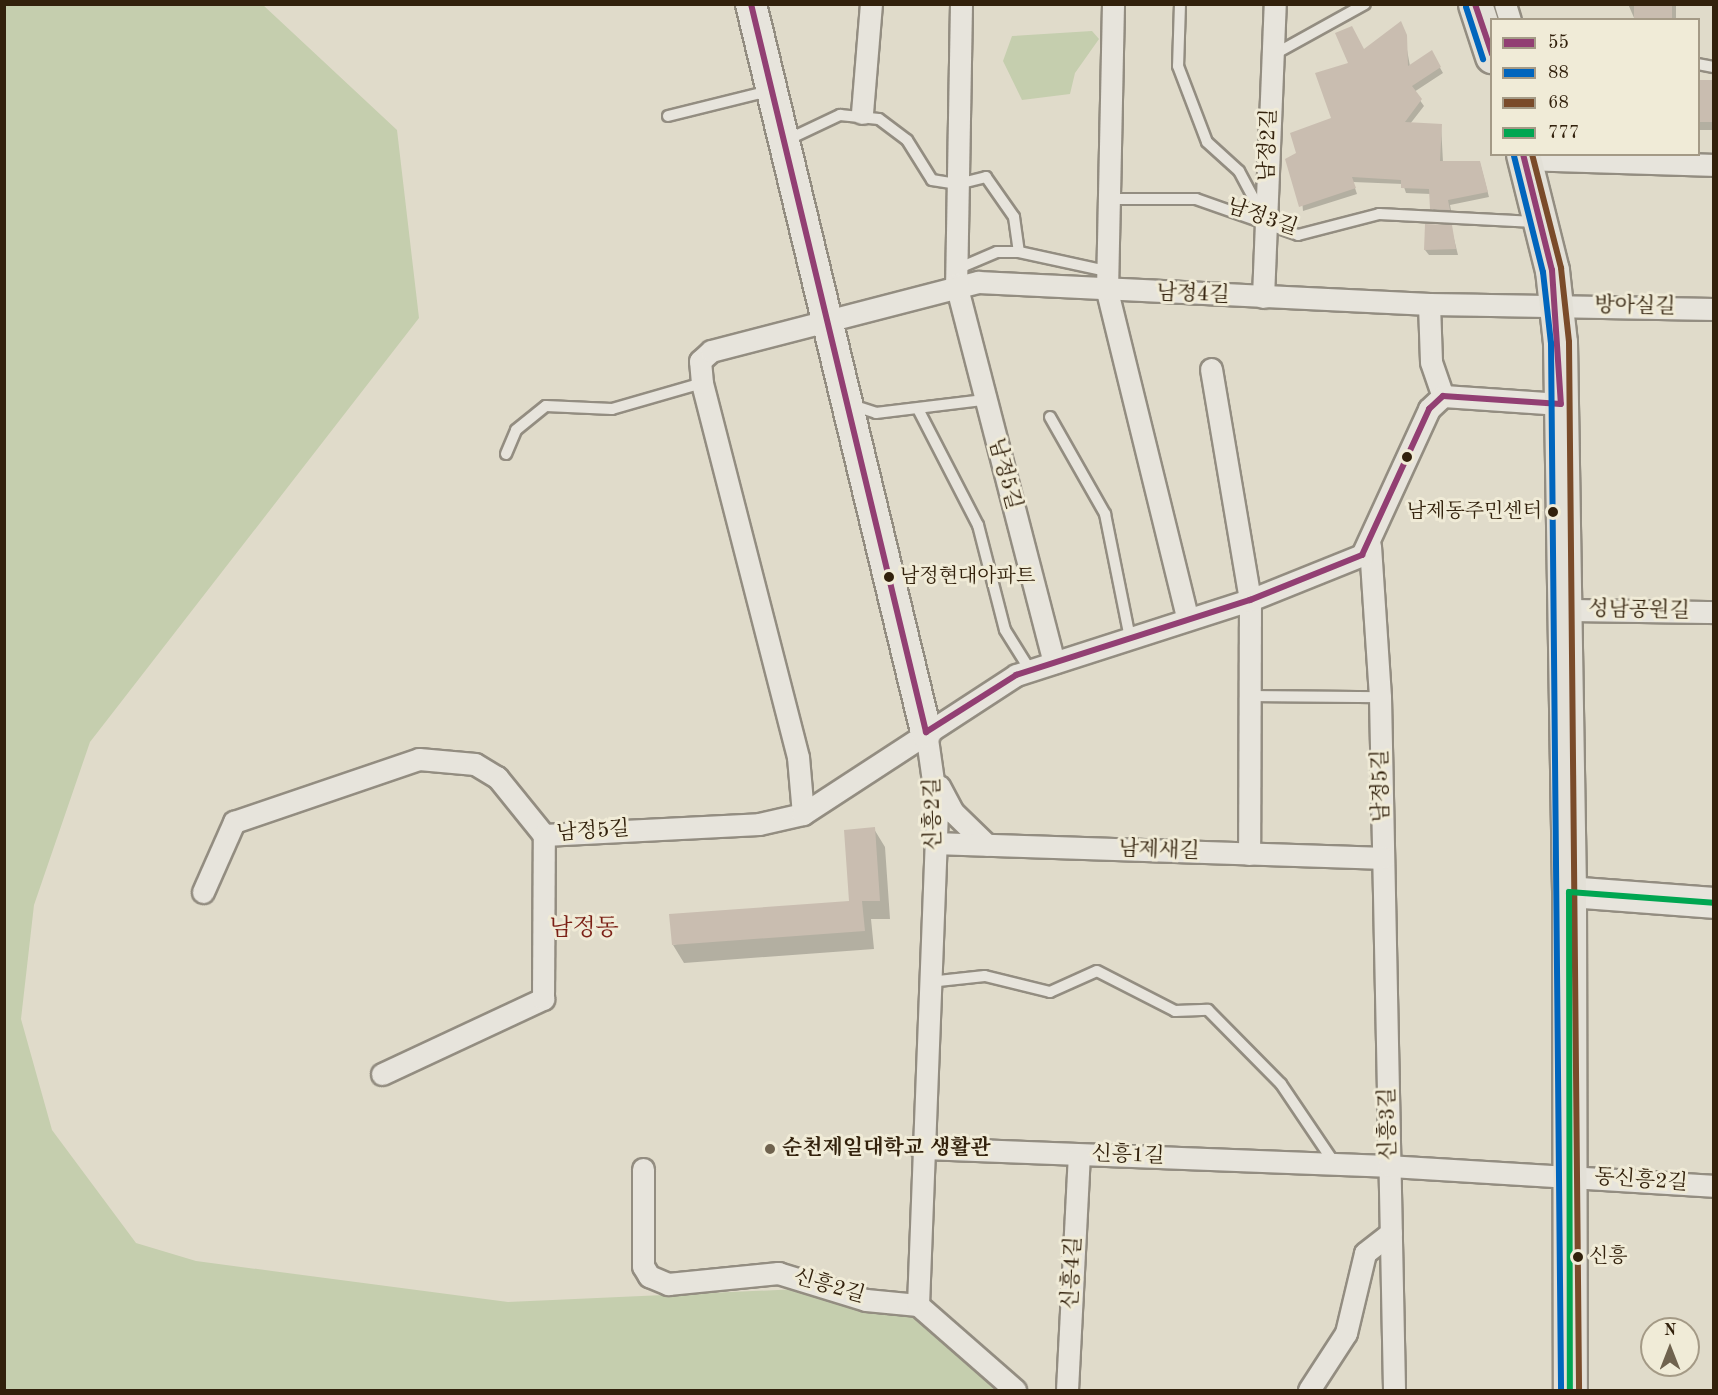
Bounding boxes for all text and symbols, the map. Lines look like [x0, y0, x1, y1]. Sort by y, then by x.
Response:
legend [1490, 18, 1700, 156]
text: 55 [1548, 34, 1569, 52]
text: 88 [1548, 64, 1569, 82]
text: 68 [1548, 94, 1569, 112]
street label: 남정2길 [1255, 108, 1283, 182]
text: 777 [1548, 124, 1579, 142]
street label: 남정3길 [1223, 194, 1301, 242]
street label: 남정4길 [1156, 281, 1230, 309]
street label: 방아실길 [1594, 294, 1676, 320]
street label: 남정5길 [982, 435, 1026, 513]
unlabelled marker [1401, 451, 1413, 463]
place label: 남제동주민센터 [1407, 500, 1542, 524]
marker: 남제동주민센터 [1547, 506, 1559, 518]
place label: 남정현대아파트 [900, 565, 1035, 589]
marker: 남정현대아파트 [883, 571, 895, 583]
street label: 성남공원길 [1588, 598, 1690, 624]
street label: 남정5길 [1369, 749, 1395, 823]
street label: 신흥2길 [921, 777, 947, 851]
street label: 남정5길 [556, 817, 630, 847]
street label: 남제새길 [1118, 837, 1200, 865]
district label: 남정동 [549, 916, 619, 944]
street label: 신흥3길 [1376, 1087, 1402, 1161]
place label: 순천제일대학교 생활관 [782, 1136, 991, 1162]
marker: 순천제일대학교 생활관 [763, 1142, 777, 1156]
street label: 신흥1길 [1091, 1142, 1165, 1170]
street label: 동신흥2길 [1594, 1165, 1688, 1197]
street label: 신흥4길 [1059, 1236, 1087, 1310]
place label: 신흥 [1589, 1245, 1628, 1269]
marker: 신흥 [1572, 1251, 1584, 1263]
street label: 신흥2길 [790, 1265, 868, 1309]
north arrow [1640, 1317, 1700, 1377]
text: N [1664, 1323, 1676, 1339]

